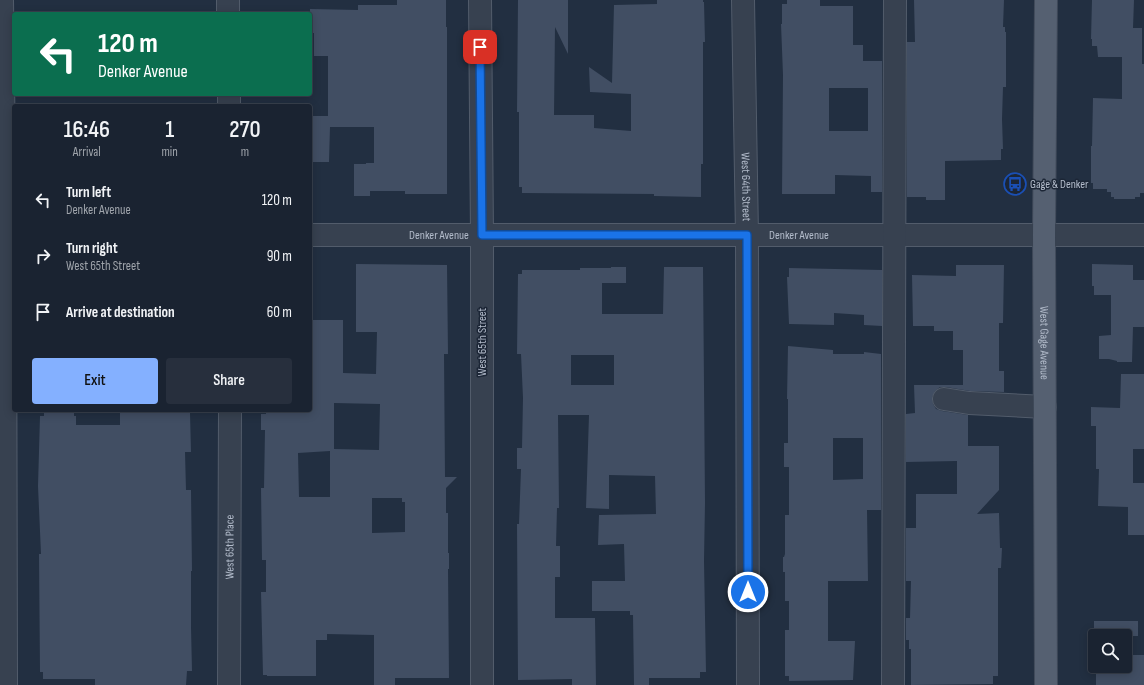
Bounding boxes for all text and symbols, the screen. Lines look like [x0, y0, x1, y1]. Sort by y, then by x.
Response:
text: 120 m [98, 27, 158, 60]
icon: left [32, 28, 84, 80]
pin [463, 30, 497, 64]
icon: arrive [469, 36, 491, 58]
text: Denker Avenue [98, 61, 188, 82]
text: 16:46 [63, 115, 110, 144]
text: 1 [165, 115, 174, 144]
text: 270 [229, 115, 261, 144]
text: Arrival [73, 144, 101, 160]
text: min [161, 144, 178, 160]
text: m [241, 144, 249, 160]
street label: West 64th Street [738, 152, 754, 222]
bus stop icon: Gage & Denker [1002, 171, 1028, 197]
place label: Gage & Denker [1030, 177, 1089, 192]
text: Turn left [66, 183, 111, 202]
icon: left [32, 189, 54, 211]
text: 120 m [262, 191, 292, 210]
text: Denker Avenue [66, 202, 131, 218]
street label: Denker Avenue [409, 228, 469, 243]
street label: Denker Avenue [769, 228, 829, 243]
text: Turn right [66, 239, 118, 258]
icon: right [32, 245, 54, 267]
text: 90 m [267, 247, 292, 266]
text: West 65th Street [66, 258, 140, 274]
icon: arrive [32, 301, 54, 323]
text: Arrive at destination [66, 303, 175, 322]
text: 60 m [267, 303, 292, 322]
street label: West Gage Avenue [1036, 306, 1052, 380]
street label: West 65th Street [475, 307, 490, 376]
button: Exit [32, 358, 158, 404]
button: Share [166, 358, 292, 404]
street label: West 65th Place [222, 514, 238, 579]
position arrow [727, 571, 769, 613]
map controls [1088, 629, 1132, 673]
button: search [1088, 629, 1132, 673]

